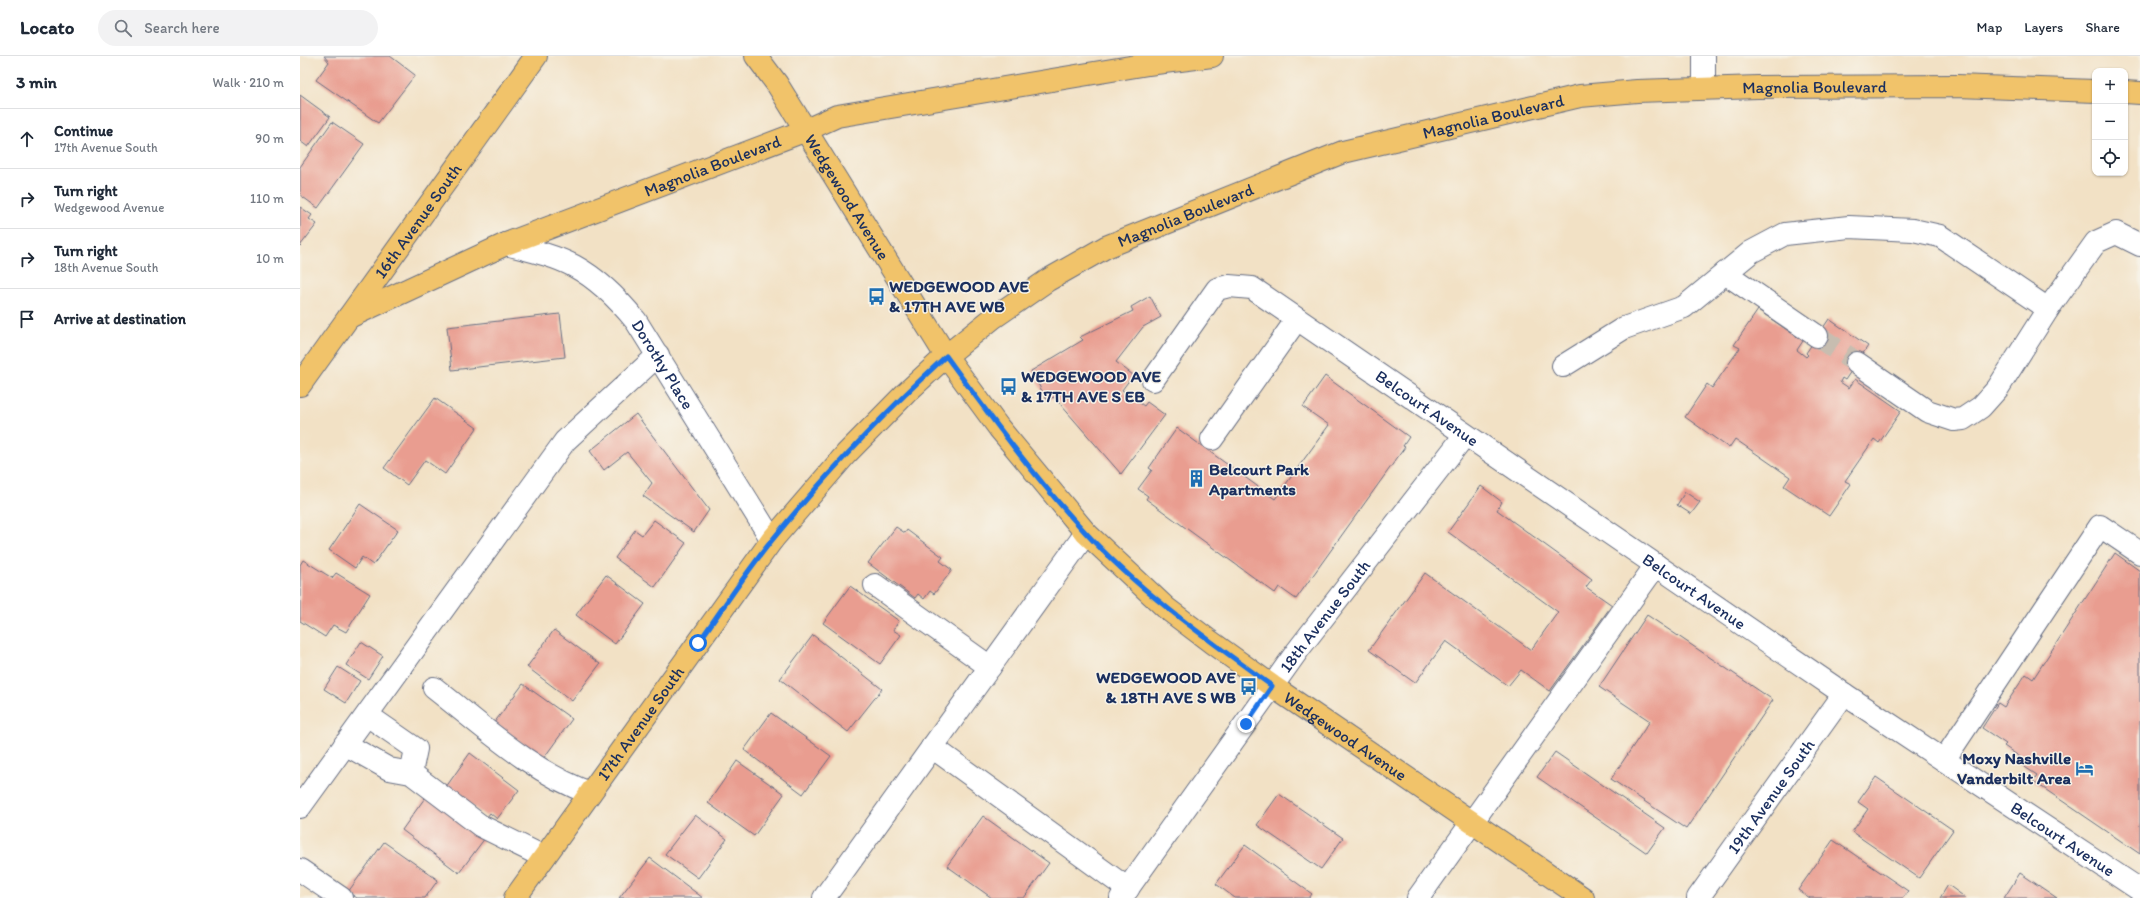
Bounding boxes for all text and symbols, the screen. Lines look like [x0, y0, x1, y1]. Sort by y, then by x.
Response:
search box [98, 10, 378, 46]
text: Locato [20, 16, 74, 39]
icon: search [112, 17, 134, 39]
text: Search here [144, 19, 220, 37]
text: Map [1977, 19, 2002, 36]
text: Layers [2024, 19, 2063, 36]
text: Share [2085, 19, 2120, 36]
map controls [2092, 68, 2128, 176]
button: + [2092, 68, 2128, 104]
text: 3 min [16, 72, 57, 92]
text: Walk · 210 m [213, 75, 284, 90]
street label: Magnolia Boulevard [1742, 76, 1888, 98]
street label: Magnolia Boulevard [1421, 90, 1567, 143]
button: − [2092, 104, 2128, 140]
text: Continue [54, 122, 113, 140]
icon: ahead [16, 128, 38, 150]
street label: Magnolia Boulevard [641, 130, 784, 201]
street label: Wedgewood Avenue [801, 130, 894, 264]
text: 90 m [255, 131, 284, 146]
text: 17th Avenue South [54, 140, 158, 155]
button: locate [2092, 140, 2128, 176]
street label: 16th Avenue South [370, 159, 466, 282]
street label: Magnolia Boulevard [1115, 179, 1257, 251]
text: Turn right [54, 182, 118, 200]
icon: right [16, 188, 38, 210]
text: 110 m [250, 191, 284, 206]
text: Wedgewood Avenue [54, 200, 164, 215]
text: Turn right [54, 242, 118, 260]
icon: right [16, 248, 38, 270]
text: 10 m [256, 251, 284, 266]
text: 18th Avenue South [54, 260, 158, 275]
place label: WEDGEWOOD AVE & 17TH AVE WB [889, 276, 1030, 316]
bus stop icon: WEDGEWOOD AVE & 17TH AVE WB [866, 286, 886, 306]
icon: arrive [16, 308, 38, 330]
text: Arrive at destination [54, 310, 186, 328]
street label: Dorothy Place [627, 316, 698, 413]
place label: WEDGEWOOD AVE & 17TH AVE S EB [1021, 366, 1162, 406]
street label: Belcourt Avenue [1372, 366, 1483, 450]
bus stop icon: WEDGEWOOD AVE & 17TH AVE S EB [998, 376, 1018, 396]
place label: Belcourt Park Apartments [1208, 459, 1309, 500]
building icon: Belcourt Park Apartments [1186, 469, 1206, 489]
street label: Belcourt Avenue [1639, 549, 1750, 634]
street label: 18th Avenue South [1275, 555, 1375, 676]
route start [689, 634, 707, 652]
street label: 17th Avenue South [593, 662, 688, 784]
place label: WEDGEWOOD AVE & 18TH AVE S WB [1096, 667, 1237, 707]
bus stop icon: WEDGEWOOD AVE & 18TH AVE S WB [1239, 677, 1259, 697]
street label: Wedgewood Avenue [1280, 687, 1411, 785]
route end [1237, 715, 1255, 733]
street label: 19th Avenue South [1723, 735, 1819, 858]
place label: Moxy Nashville Vanderbilt Area [1957, 748, 2072, 788]
hotel icon: Moxy Nashville Vanderbilt Area [2074, 758, 2094, 778]
street label: Belcourt Avenue [2007, 797, 2119, 881]

